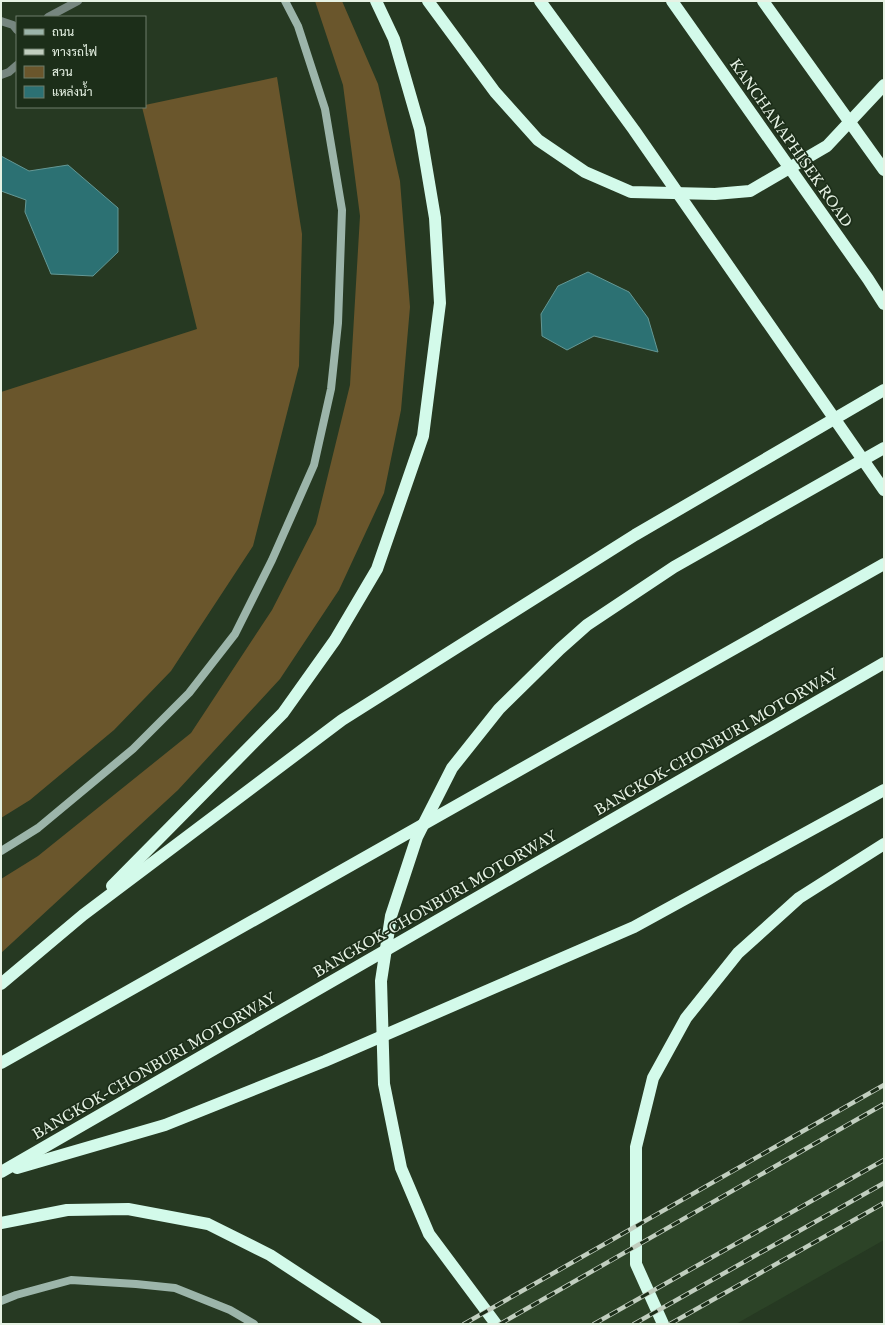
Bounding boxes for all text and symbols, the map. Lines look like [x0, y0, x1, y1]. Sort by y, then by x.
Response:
legend [16, 16, 146, 108]
text: ถนน [52, 24, 75, 39]
text: ทางรถไฟ [52, 44, 97, 59]
street label: KANCHANAPHISEK ROAD [726, 55, 856, 231]
text: สวน [52, 64, 73, 79]
text: แหล่งน้ำ [52, 81, 92, 99]
street label: BANGKOK-CHONBURI MOTORWAY [591, 664, 841, 819]
street label: BANGKOK-CHONBURI MOTORWAY [310, 826, 560, 981]
street label: BANGKOK-CHONBURI MOTORWAY [29, 988, 279, 1143]

